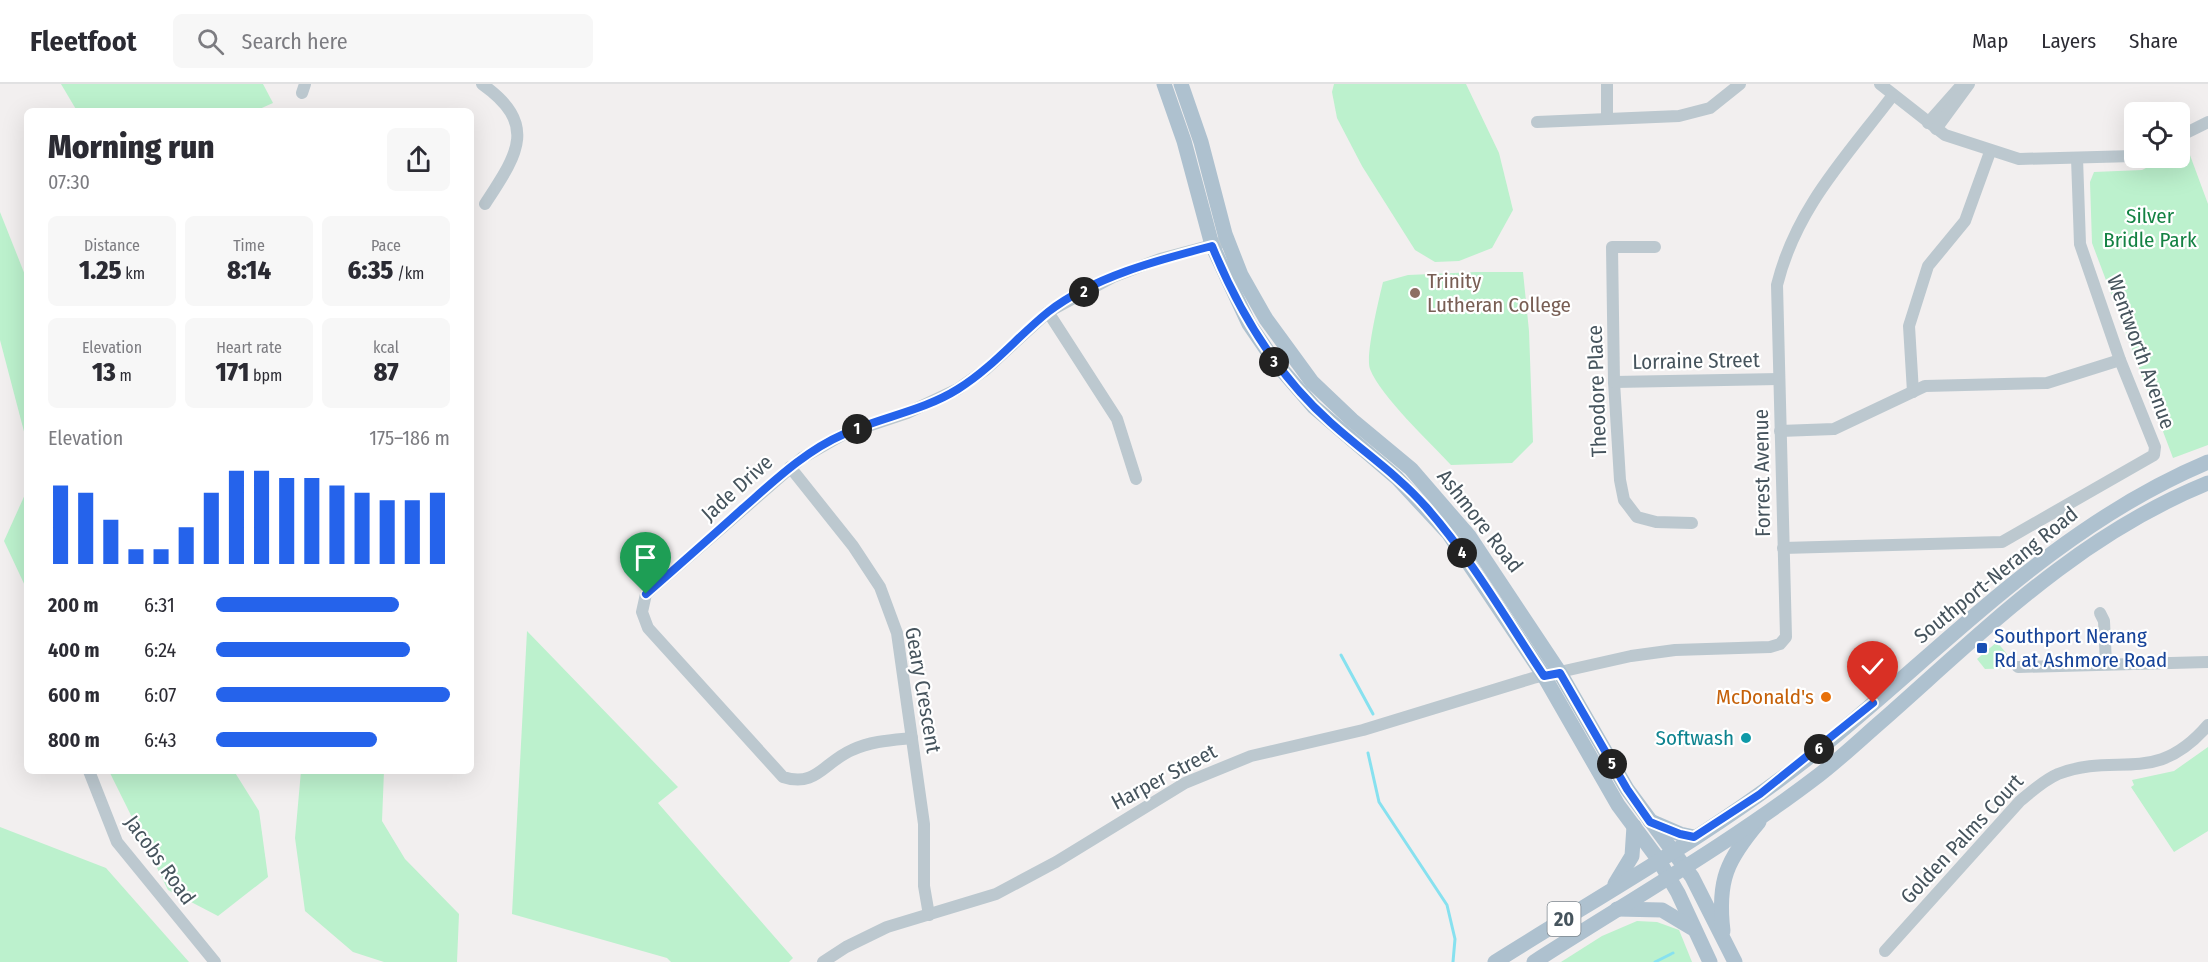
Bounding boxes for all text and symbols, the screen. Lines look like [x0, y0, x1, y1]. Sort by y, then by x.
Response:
search box [173, 14, 593, 68]
text: Fleetfoot [30, 25, 137, 58]
icon: search [194, 25, 227, 58]
text: Search here [242, 28, 348, 55]
text: Map [1972, 28, 2008, 54]
text: Layers [2041, 28, 2096, 54]
text: Share [2129, 28, 2178, 54]
map controls [2124, 102, 2190, 168]
button: locate [2124, 102, 2190, 168]
text: Morning run [48, 127, 215, 167]
button: share [387, 128, 450, 191]
text: 07:30 [48, 170, 90, 194]
park label: Silver Bridle Park [2103, 203, 2197, 253]
text: Distance [84, 236, 140, 255]
text: Time [233, 236, 265, 255]
text: Pace [371, 236, 401, 255]
text: 1.25 [79, 255, 121, 286]
text: 8:14 [227, 255, 271, 286]
text: 6:35 [348, 255, 393, 286]
text: km [121, 264, 145, 283]
text: /km [393, 264, 424, 283]
place label: Trinity Lutheran College [1427, 268, 1571, 318]
street label: Wentworth Avenue [2101, 271, 2181, 433]
pin: 2 [1069, 277, 1099, 307]
text: 2 [1080, 282, 1088, 301]
marker: Trinity Lutheran College [1408, 286, 1422, 300]
street label: Theodore Place [1582, 325, 1612, 457]
text: Elevation [82, 338, 142, 357]
text: Heart rate [216, 338, 282, 357]
text: kcal [373, 338, 399, 357]
pin: 3 [1259, 347, 1289, 377]
street label: Lorraine Street [1632, 347, 1760, 375]
text: 3 [1270, 352, 1278, 371]
text: 13 [92, 357, 116, 388]
text: 171 [216, 357, 249, 388]
text: 87 [374, 357, 398, 388]
text: m [116, 366, 132, 385]
text: bpm [249, 366, 282, 385]
street label: Forrest Avenue [1748, 409, 1776, 537]
pin: 1 [842, 414, 872, 444]
text: 1 [854, 419, 860, 438]
text: Elevation [48, 426, 123, 450]
text: 175–186 m [369, 426, 450, 450]
street label: Jade Drive [696, 449, 778, 527]
street label: Ashmore Road [1432, 464, 1528, 578]
street label: Southport-Nerang Road [1909, 501, 2083, 649]
pin [620, 532, 671, 594]
pin: 4 [1447, 538, 1477, 568]
icon: arrive [629, 541, 662, 574]
text: 4 [1458, 543, 1466, 562]
text: 200 m [48, 593, 99, 617]
text: 6:31 [144, 593, 175, 617]
place label: Southport Nerang Rd at Ashmore Road [1994, 623, 2167, 673]
street label: Geary Crescent [899, 625, 947, 755]
text: 400 m [48, 638, 100, 662]
text: 6:24 [144, 638, 176, 662]
pin [1847, 641, 1898, 703]
marker: Southport Nerang Rd at Ashmore Road [1975, 641, 1989, 655]
icon: check [1856, 650, 1889, 683]
text: 600 m [48, 683, 100, 707]
text: 6:07 [144, 683, 176, 707]
place label: McDonald's [1716, 684, 1814, 710]
marker: McDonald's [1819, 690, 1833, 704]
place label: Softwash [1656, 725, 1734, 751]
text: 800 m [48, 728, 100, 752]
text: 6:43 [144, 728, 176, 752]
marker: Softwash [1739, 731, 1753, 745]
pin: 6 [1804, 734, 1834, 764]
street label: Harper Street [1107, 738, 1221, 816]
text: 6 [1815, 739, 1823, 758]
pin: 5 [1597, 749, 1627, 779]
text: 5 [1608, 754, 1616, 773]
street label: Golden Palms Court [1895, 769, 2029, 909]
street label: Jacobs Road [119, 810, 201, 910]
road number: 20 [1548, 902, 1580, 936]

